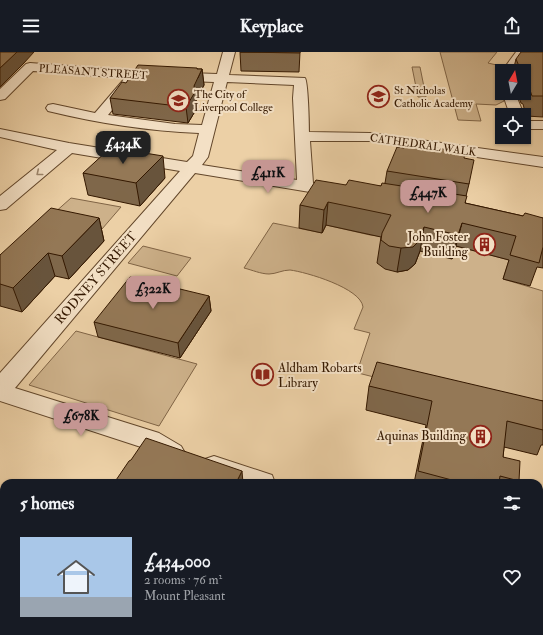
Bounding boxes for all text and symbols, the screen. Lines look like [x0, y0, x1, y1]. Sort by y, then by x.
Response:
icon: menu [20, 15, 42, 37]
text: Keyplace [240, 15, 303, 38]
icon: share [501, 15, 523, 37]
street label: PLEASANT STREET [38, 62, 149, 82]
north arrow [495, 64, 531, 100]
map controls [495, 64, 531, 144]
school or university icon: St Nicholas Catholic Academy [365, 83, 391, 109]
place label: St Nicholas Catholic Academy [394, 84, 473, 111]
school or university icon: The City of Liverpool College [166, 87, 192, 113]
place label: The City of Liverpool College [194, 88, 273, 115]
button: locate [495, 108, 531, 144]
pin: £434K [95, 131, 151, 165]
street label: CATHEDRAL WALK [369, 131, 477, 159]
text: £434K [105, 136, 141, 152]
pin: £411K [240, 160, 296, 194]
text: £411K [251, 165, 285, 181]
one-way arrow [36, 168, 44, 175]
pin: £447K [400, 180, 456, 214]
text: £447K [409, 185, 447, 201]
street label: RODNEY STREET [52, 228, 141, 327]
place label: John Foster Building [406, 229, 469, 260]
building icon: John Foster Building [471, 231, 497, 257]
pin: £322K [125, 276, 181, 310]
text: £322K [135, 281, 171, 297]
place label: Aldham Robarts Library [277, 360, 362, 392]
library icon: Aldham Robarts Library [250, 362, 276, 388]
pin: £678K [53, 403, 109, 437]
text: £678K [63, 408, 99, 424]
building icon: Aquinas Building [468, 423, 494, 449]
place label: Aquinas Building [376, 428, 467, 444]
icon: filters [501, 492, 523, 514]
text: 5 homes [20, 493, 74, 514]
text: £434,000 [144, 551, 211, 572]
icon: home [52, 553, 100, 601]
icon: heart [501, 566, 523, 588]
text: 2 rooms · 76 m² [144, 572, 222, 588]
text: Mount Pleasant [144, 588, 225, 604]

